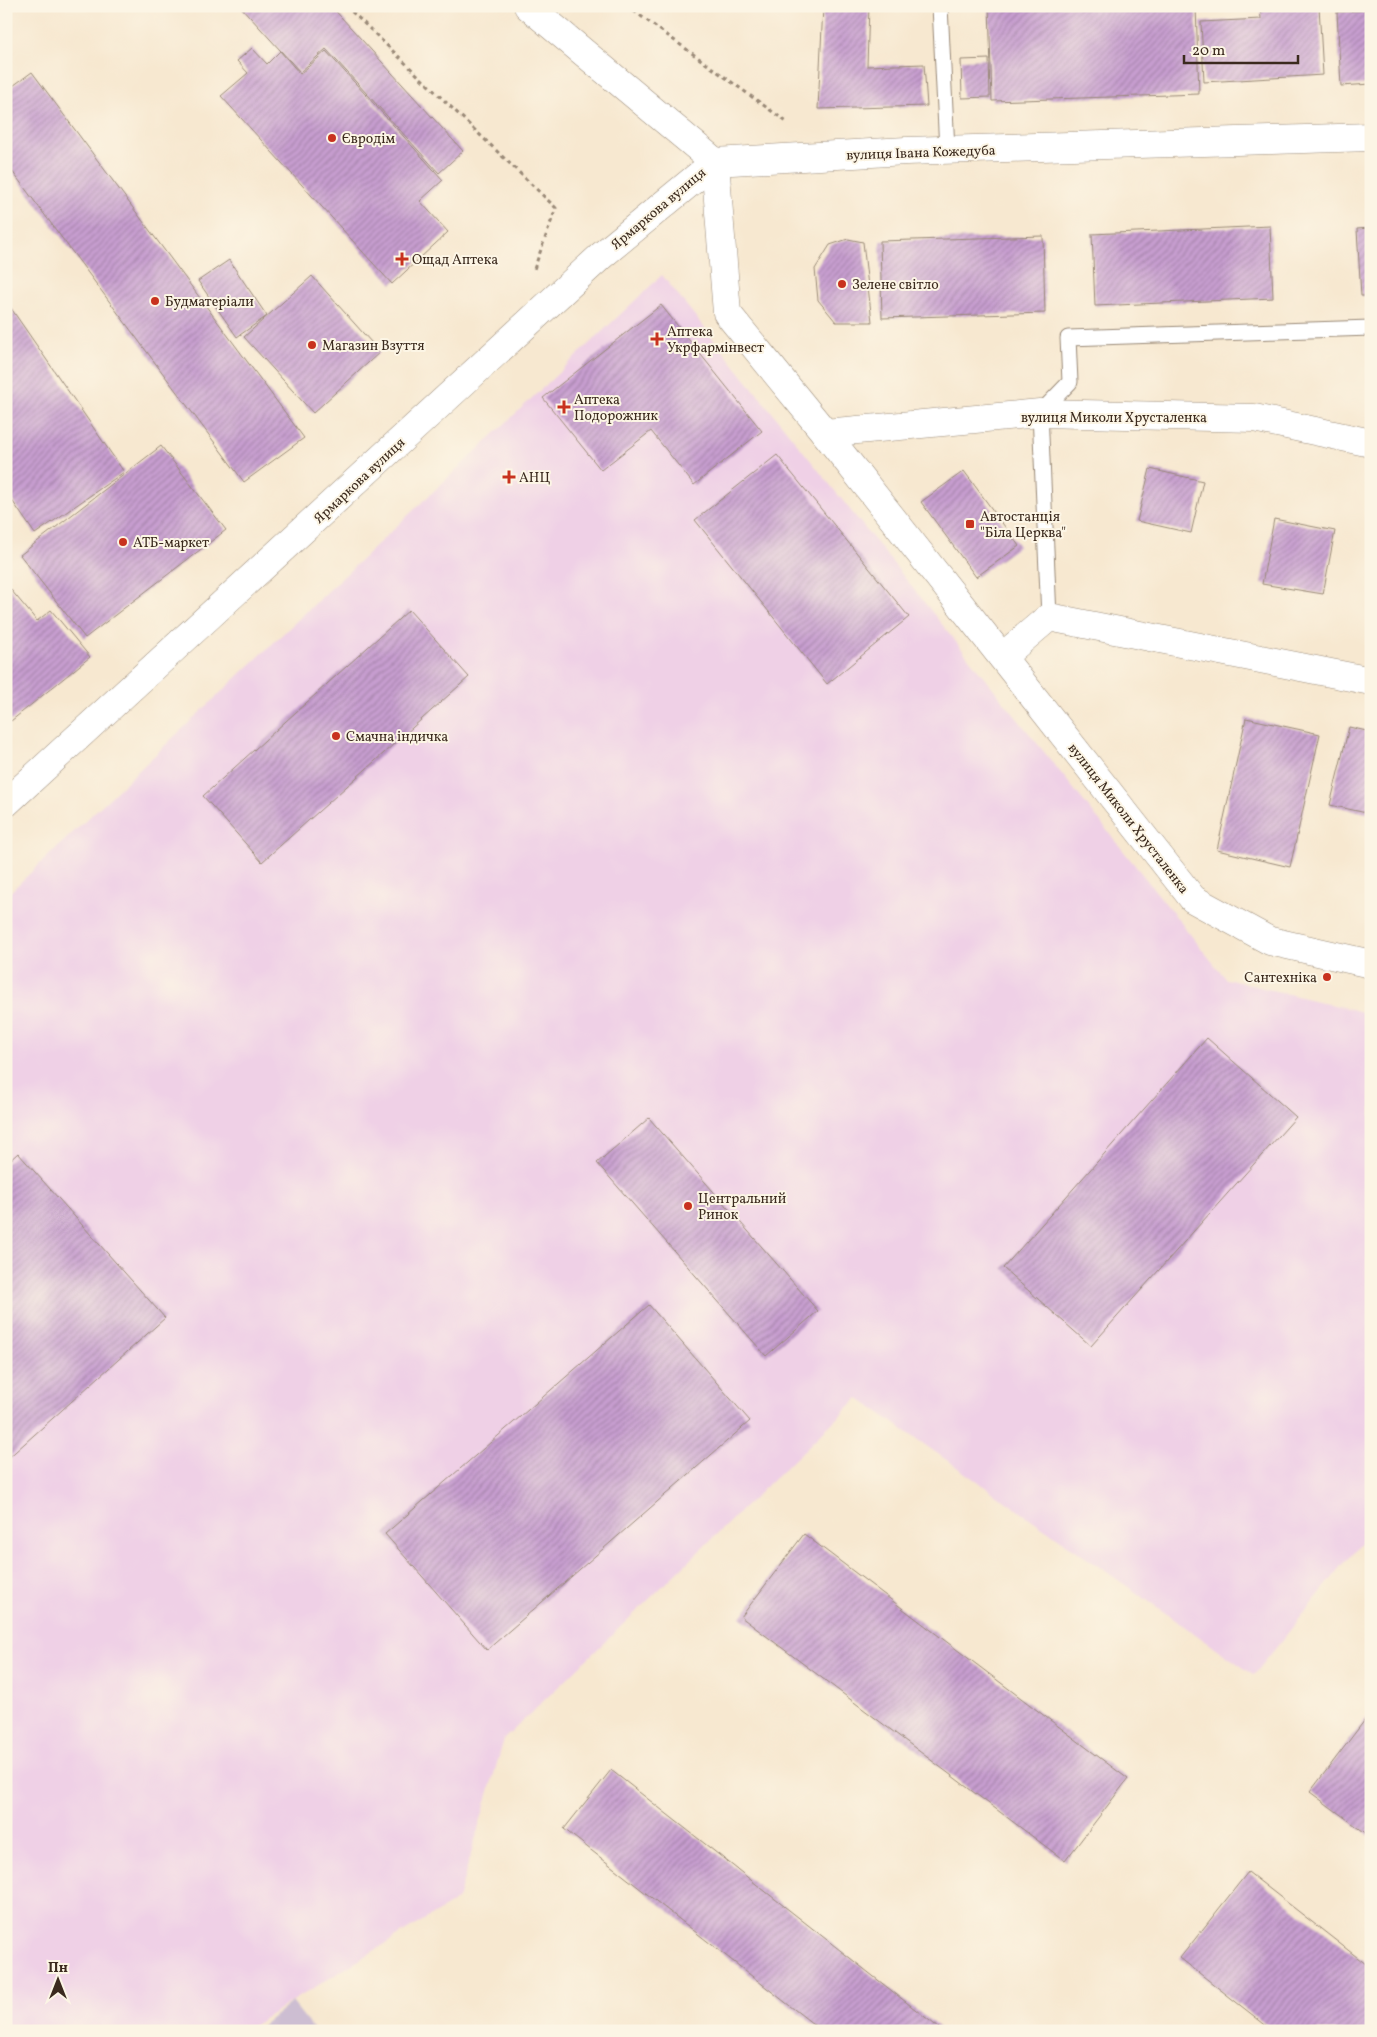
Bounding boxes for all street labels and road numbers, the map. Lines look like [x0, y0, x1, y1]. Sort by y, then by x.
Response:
street label: вулиця Івана Кожедуба [846, 141, 996, 166]
street label: Ярмаркова вулиця [608, 164, 710, 254]
street label: вулиця Миколи Хрусталенка [1021, 409, 1207, 428]
street label: Ярмаркова вулиця [310, 434, 410, 528]
street label: вулиця Миколи Хрусталенка [1063, 740, 1193, 898]

